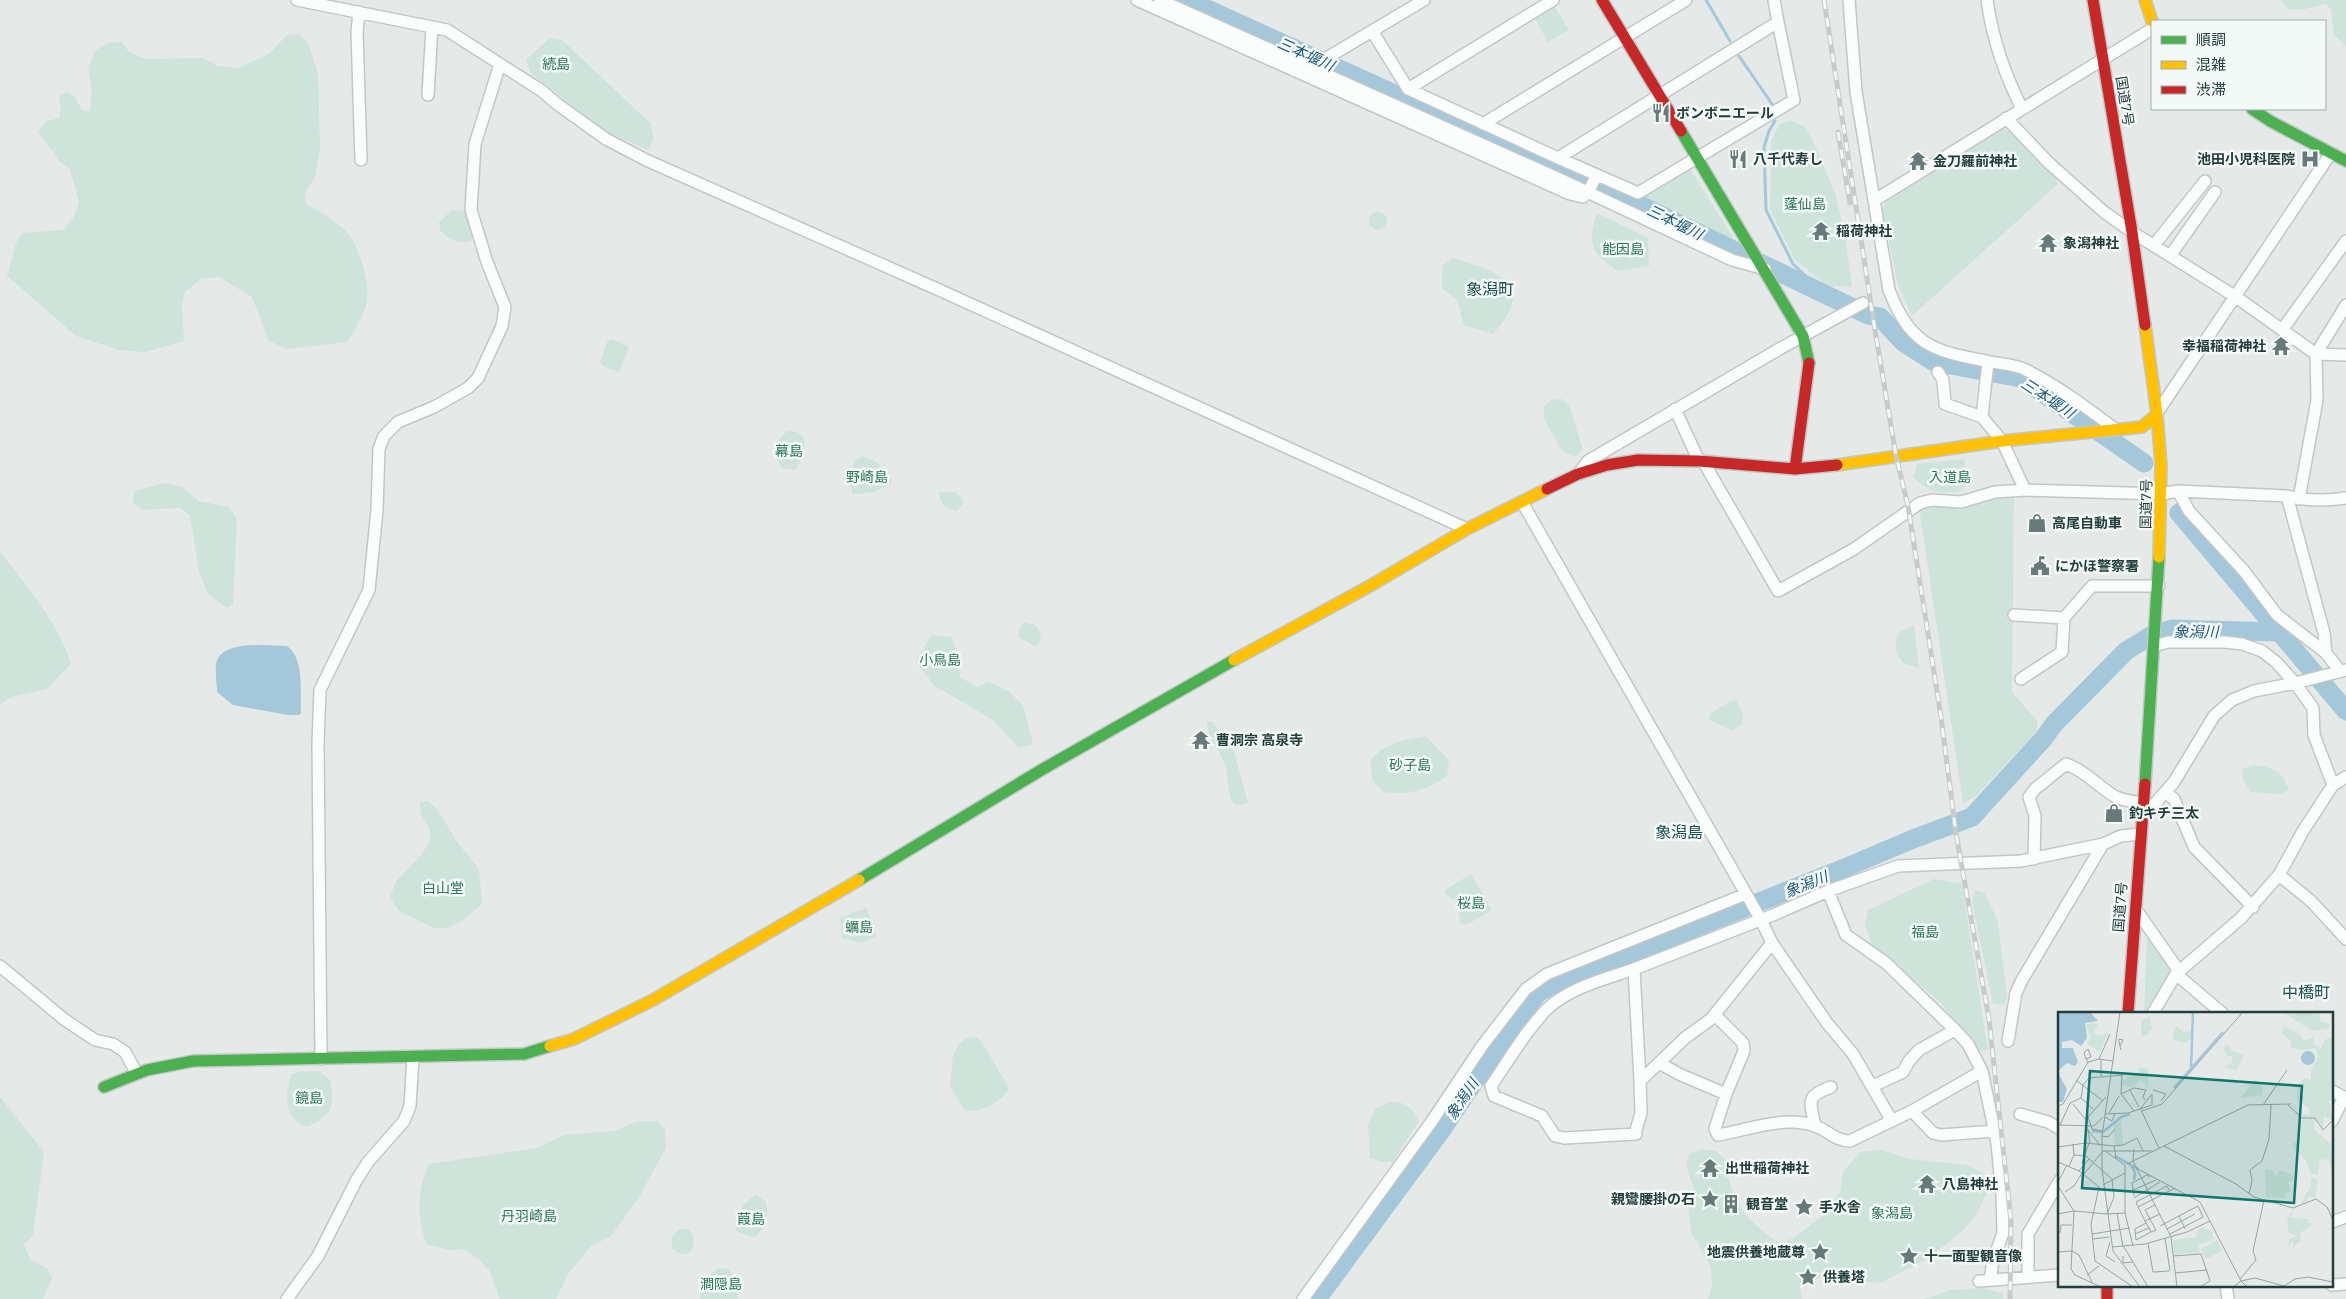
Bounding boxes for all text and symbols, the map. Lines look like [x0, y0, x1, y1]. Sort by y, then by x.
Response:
legend [2151, 20, 2326, 110]
text: 順調 [2196, 30, 2226, 49]
water label: 三本堰川 [1275, 33, 1339, 76]
park label: 続島 [542, 55, 570, 73]
text: 混雑 [2196, 55, 2226, 74]
street label: 国道7号 [2112, 75, 2138, 127]
text: 渋滞 [2196, 80, 2226, 99]
restaurant icon: ボンボニエール [1650, 102, 1672, 124]
place label: ボンボニエール [1676, 104, 1774, 122]
restaurant icon: 八千代寿し [1727, 148, 1749, 170]
hospital icon: 池田小児科医院 [2299, 148, 2321, 170]
place label: 八千代寿し [1753, 150, 1823, 168]
temple icon: 金刀羅前神社 [1907, 150, 1929, 172]
place label: 池田小児科医院 [2197, 150, 2295, 168]
place label: 金刀羅前神社 [1933, 152, 2017, 170]
park label: 蓬仙島 [1784, 195, 1826, 213]
water label: 三本堰川 [1644, 200, 1708, 245]
temple icon: 稲荷神社 [1810, 220, 1832, 242]
place label: 稲荷神社 [1836, 222, 1892, 240]
temple icon: 象潟神社 [2037, 232, 2059, 254]
place label: 象潟神社 [2063, 234, 2119, 252]
park label: 能因島 [1602, 240, 1644, 258]
district label: 象潟町 [1466, 279, 1514, 299]
temple icon: 幸福稲荷神社 [2270, 335, 2292, 357]
place label: 幸福稲荷神社 [2182, 337, 2266, 355]
water label: 三本堰川 [2018, 374, 2080, 423]
park label: 幕島 [775, 442, 803, 460]
park label: 野崎島 [846, 468, 888, 486]
park label: 入道島 [1929, 468, 1971, 486]
street label: 国道7号 [2137, 479, 2155, 529]
shop icon: 高尾自動車 [2026, 512, 2048, 534]
place label: 高尾自動車 [2052, 514, 2122, 532]
public building icon: にかほ警察署 [2029, 555, 2051, 577]
place label: にかほ警察署 [2055, 557, 2139, 575]
water label: 象潟川 [2173, 622, 2220, 641]
park label: 小鳥島 [919, 651, 961, 669]
temple icon: 曹洞宗 高泉寺 [1190, 729, 1212, 751]
place label: 曹洞宗 高泉寺 [1216, 731, 1303, 749]
park label: 砂子島 [1389, 756, 1431, 774]
shop icon: 釣キチ三太 [2103, 802, 2125, 824]
place label: 釣キチ三太 [2129, 804, 2199, 822]
district label: 象潟島 [1655, 822, 1703, 842]
water label: 象潟川 [1782, 866, 1832, 901]
park label: 白山堂 [422, 879, 464, 897]
street label: 国道7号 [2109, 881, 2131, 933]
park label: 桜島 [1457, 894, 1485, 912]
park label: 蠣島 [845, 918, 873, 936]
park label: 福島 [1911, 923, 1939, 941]
district label: 中橋町 [2282, 982, 2330, 1002]
inset map [2058, 1012, 2334, 1286]
water label: 象潟川 [1442, 1073, 1484, 1123]
park label: 鏡島 [295, 1089, 323, 1107]
temple icon: 出世稲荷神社 [1699, 1157, 1721, 1179]
place label: 出世稲荷神社 [1725, 1159, 1809, 1177]
temple icon: 八島神社 [1916, 1173, 1938, 1195]
place label: 八島神社 [1942, 1175, 1998, 1193]
place icon: 親鸞腰掛の石 [1699, 1188, 1721, 1210]
place label: 親鸞腰掛の石 [1611, 1190, 1695, 1208]
building icon: 観音堂 [1720, 1193, 1742, 1215]
place label: 観音堂 [1746, 1195, 1788, 1213]
place icon: 手水舎 [1793, 1196, 1815, 1218]
place label: 手水舎 [1819, 1198, 1861, 1216]
park label: 象潟島 [1871, 1204, 1913, 1222]
park label: 丹羽崎島 [501, 1207, 557, 1225]
park label: 葭島 [737, 1210, 765, 1228]
place icon: 地震供養地蔵尊 [1809, 1241, 1831, 1263]
place label: 地震供養地蔵尊 [1707, 1243, 1805, 1261]
place icon: 十一面聖観音像 [1898, 1245, 1920, 1267]
place label: 十一面聖観音像 [1924, 1247, 2022, 1265]
place icon: 供養塔 [1797, 1266, 1819, 1288]
place label: 供養塔 [1823, 1268, 1865, 1286]
park label: 澗隠島 [700, 1275, 742, 1293]

